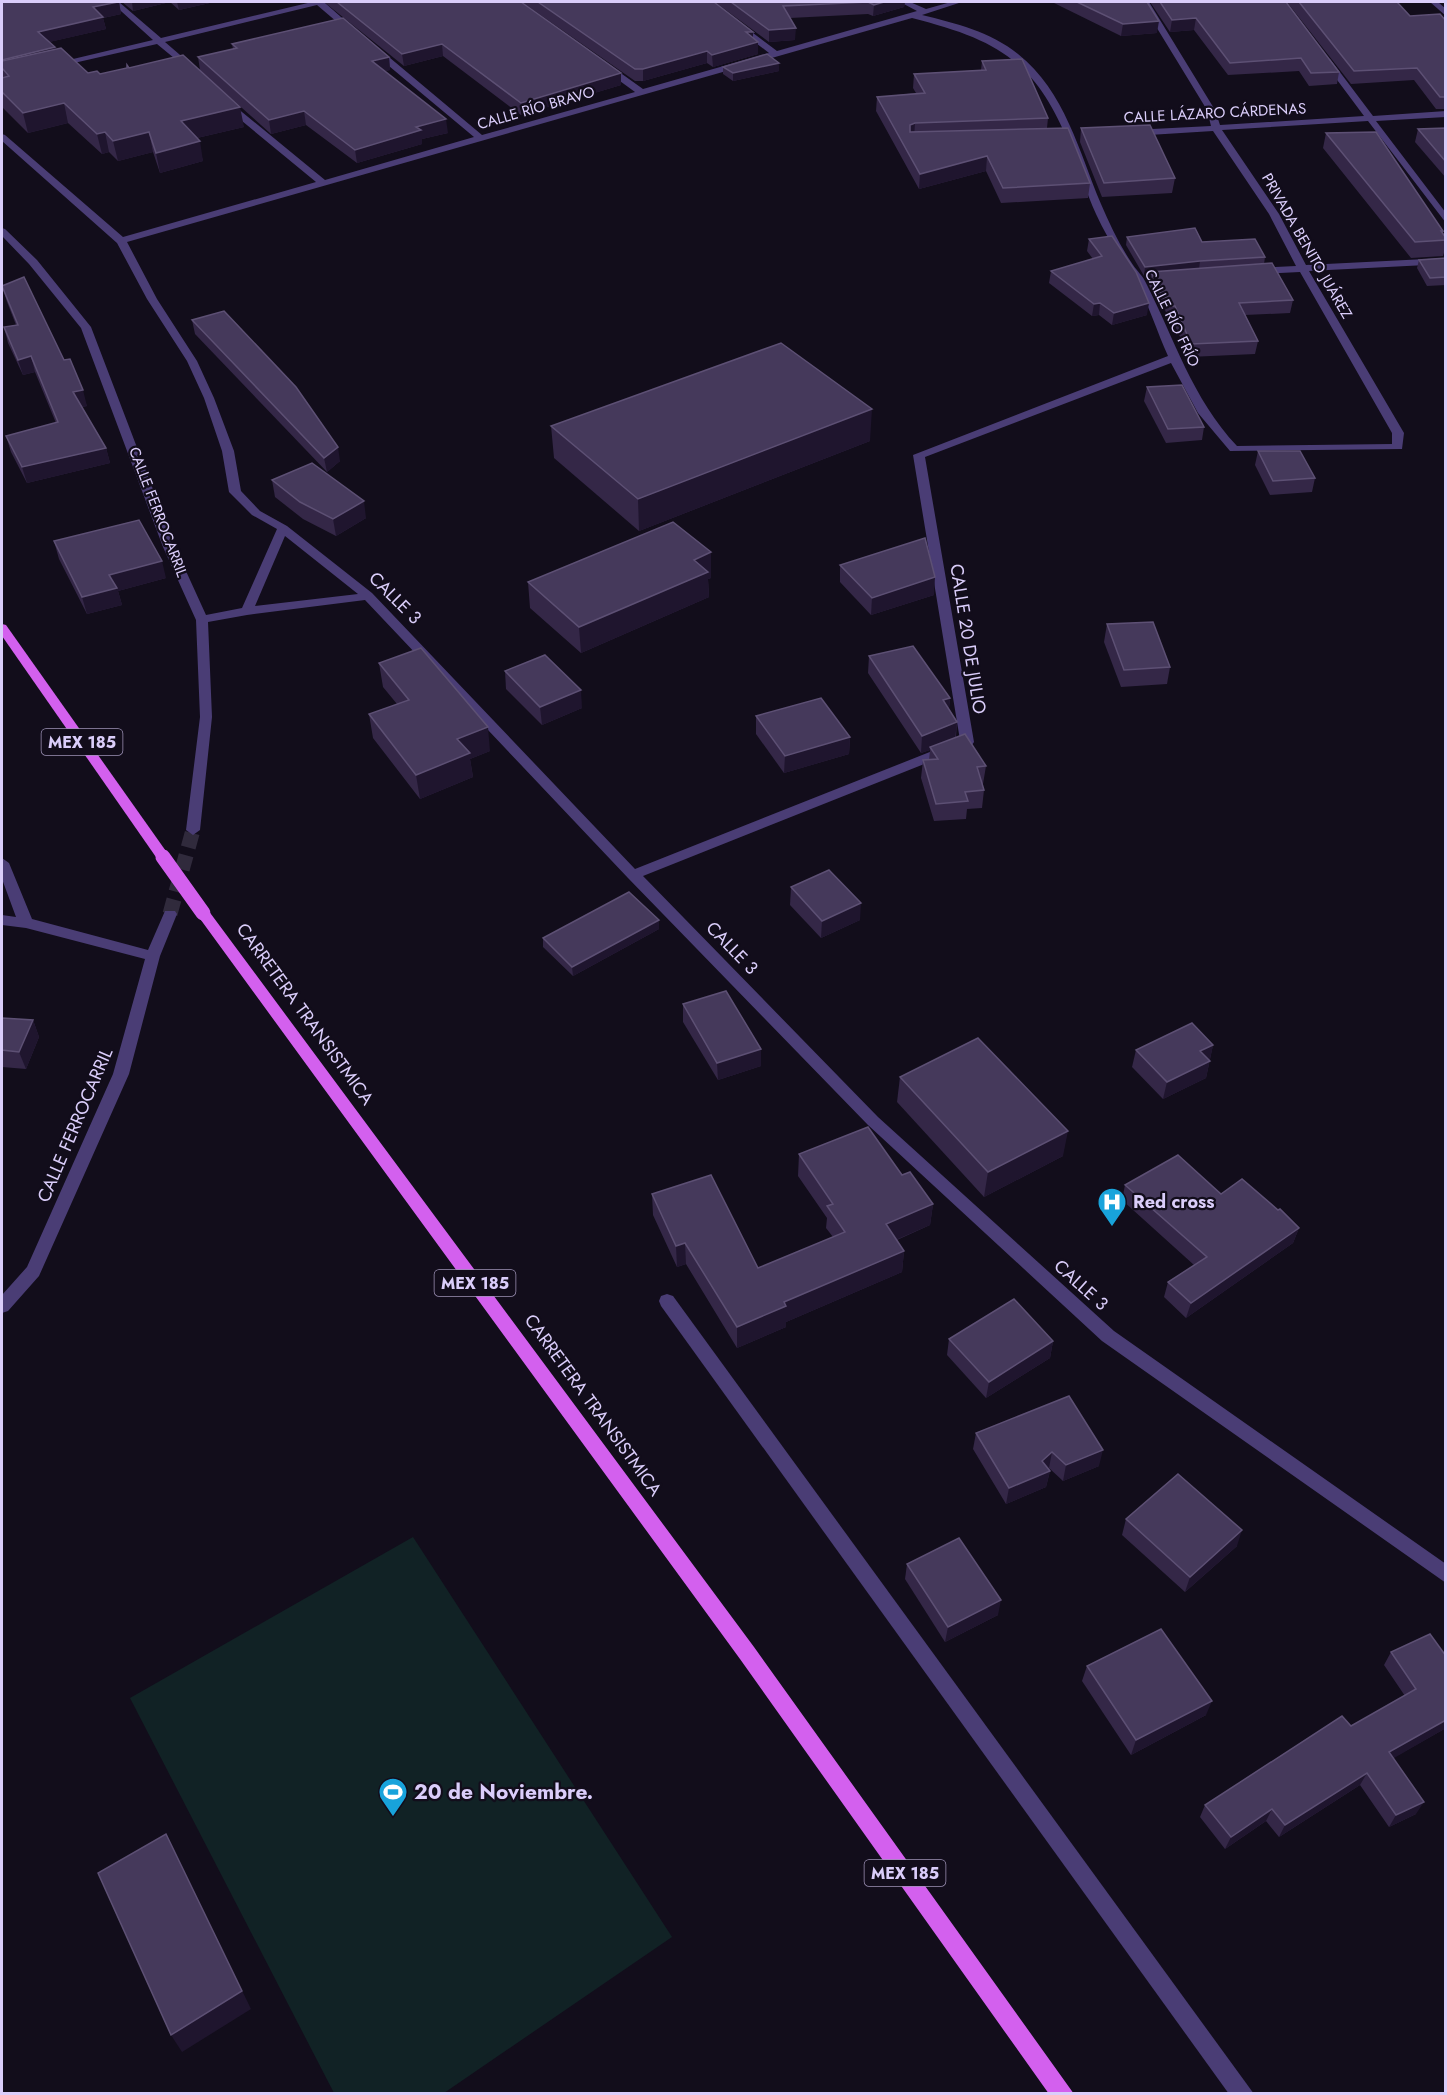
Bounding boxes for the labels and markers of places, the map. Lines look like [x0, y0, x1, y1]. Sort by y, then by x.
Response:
hospital icon: Red cross [1096, 1186, 1128, 1228]
place label: Red cross [1133, 1189, 1215, 1215]
sports icon: 20 de Noviembre. [377, 1776, 409, 1818]
place label: 20 de Noviembre. [414, 1777, 593, 1807]

